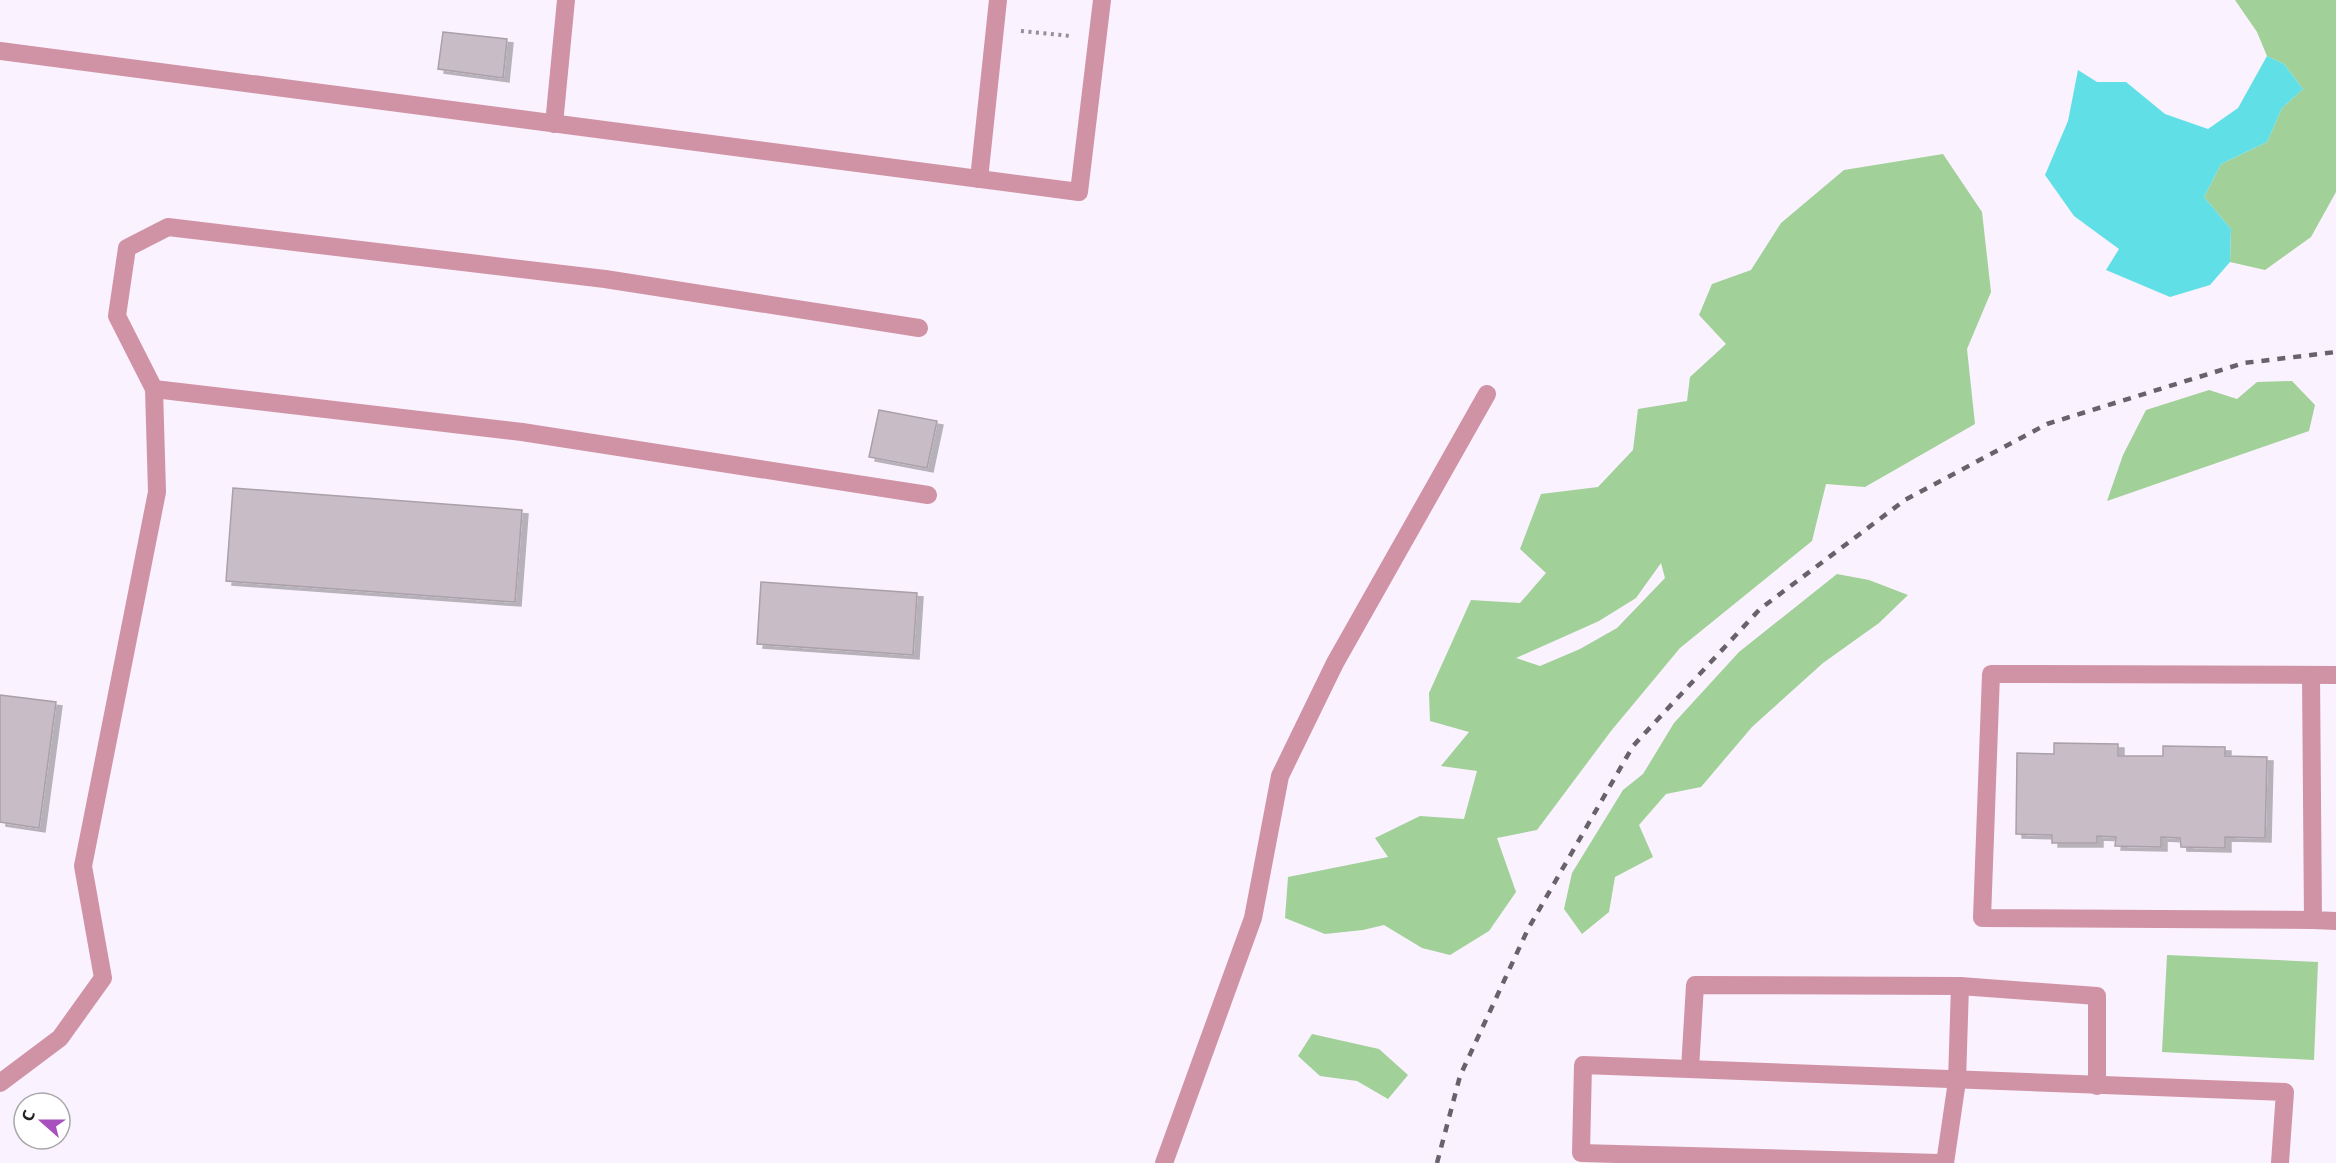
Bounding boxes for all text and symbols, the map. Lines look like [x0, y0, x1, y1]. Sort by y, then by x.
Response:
north arrow [12, 1091, 72, 1151]
text: С [16, 1107, 40, 1124]

